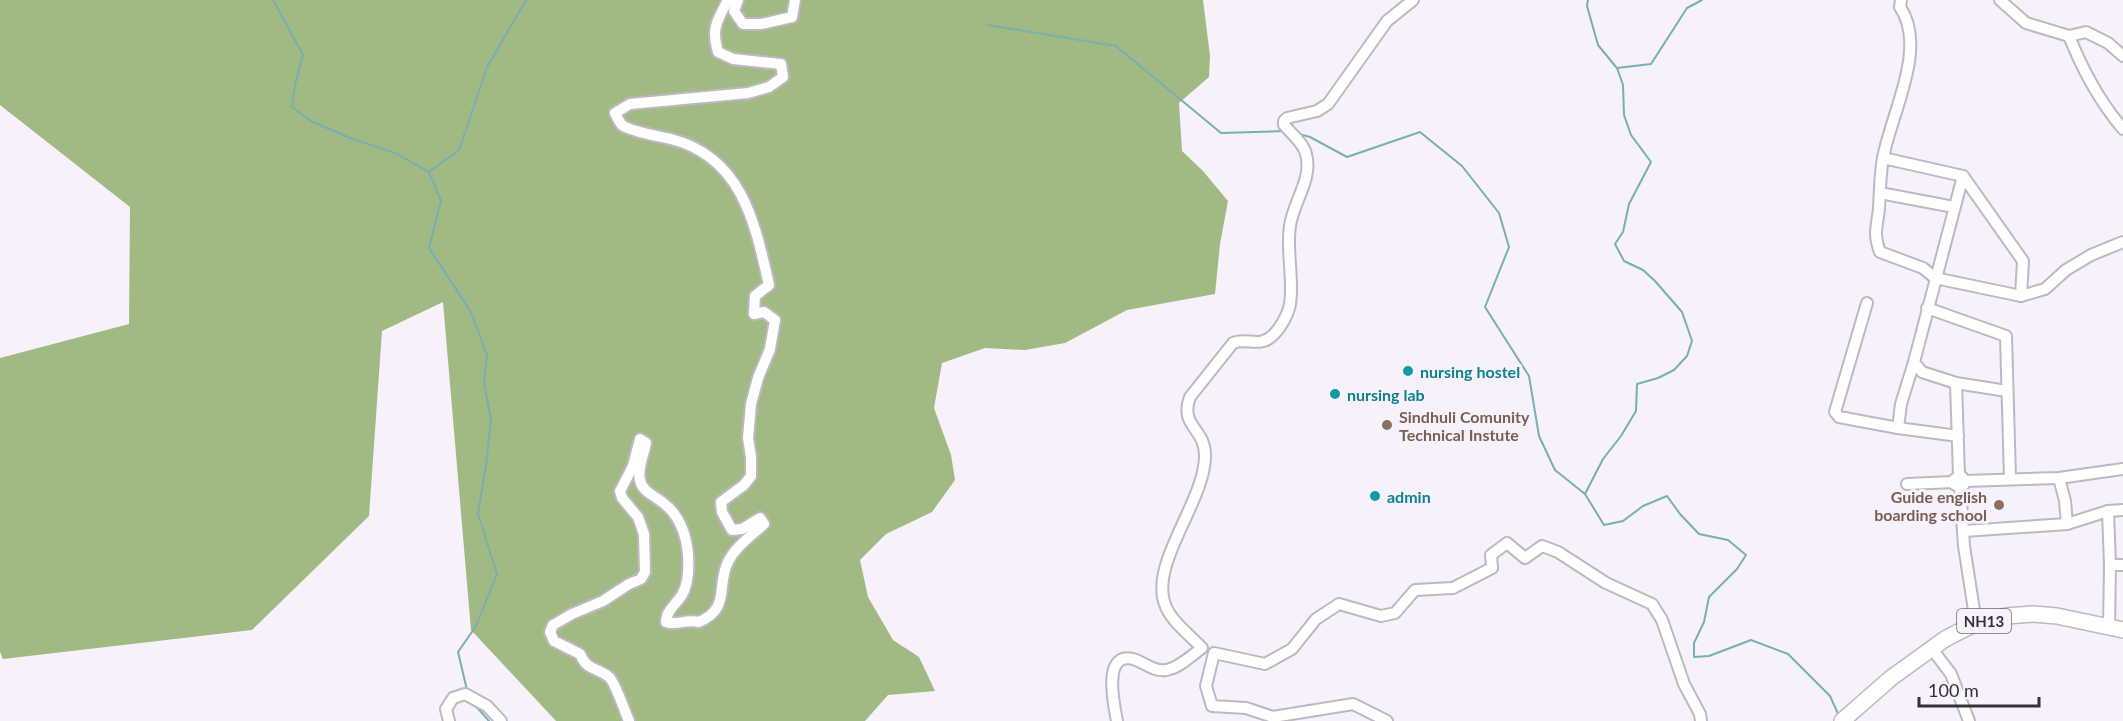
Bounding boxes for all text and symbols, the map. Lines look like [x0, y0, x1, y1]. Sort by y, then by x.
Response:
place label: nursing hostel [1420, 362, 1520, 381]
marker: nursing hostel [1401, 364, 1415, 378]
place label: nursing lab [1347, 385, 1425, 404]
marker: nursing lab [1328, 387, 1342, 401]
place label: Sindhuli Comunity Technical Instute [1399, 407, 1530, 444]
marker: Sindhuli Comunity Technical Instute [1380, 418, 1394, 432]
place label: admin [1387, 487, 1431, 506]
place label: Guide english boarding school [1874, 487, 1987, 524]
marker: admin [1368, 489, 1382, 503]
marker: Guide english boarding school [1992, 498, 2006, 512]
road number: NH13 [1957, 609, 2011, 633]
scale bar [1919, 670, 2039, 708]
text: 100 m [1928, 679, 1979, 701]

